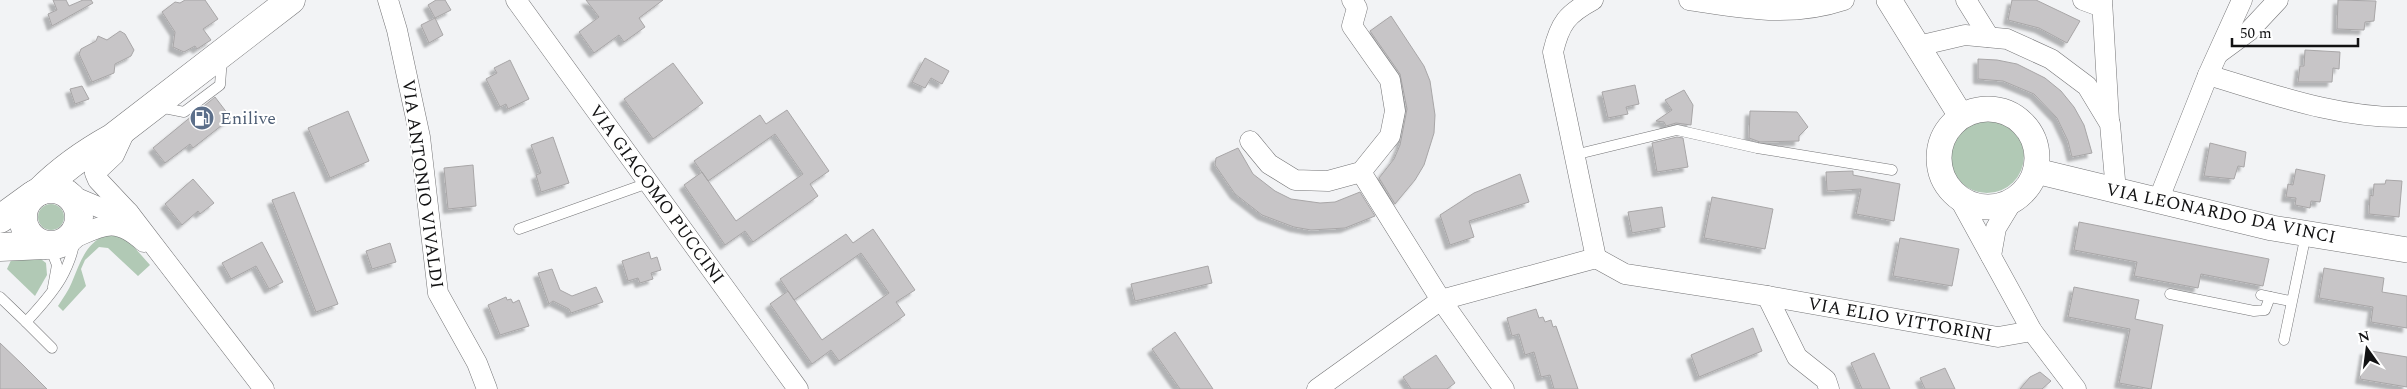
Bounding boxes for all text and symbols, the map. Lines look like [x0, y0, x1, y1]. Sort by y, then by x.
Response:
scale bar [2232, 15, 2358, 47]
text: 50 m [2240, 22, 2272, 45]
street label: VIA ANTONIO VIVALDI [394, 78, 451, 290]
street label: VIA GIACOMO PUCCINI [582, 99, 731, 290]
fuel station icon: Enilive [189, 105, 215, 131]
place label: Enilive [220, 105, 276, 132]
street label: VIA LEONARDO DA VINCI [2103, 176, 2338, 251]
street label: VIA ELIO VITTORINI [1806, 290, 1994, 349]
north arrow [2342, 324, 2392, 374]
text: N [2356, 325, 2372, 348]

